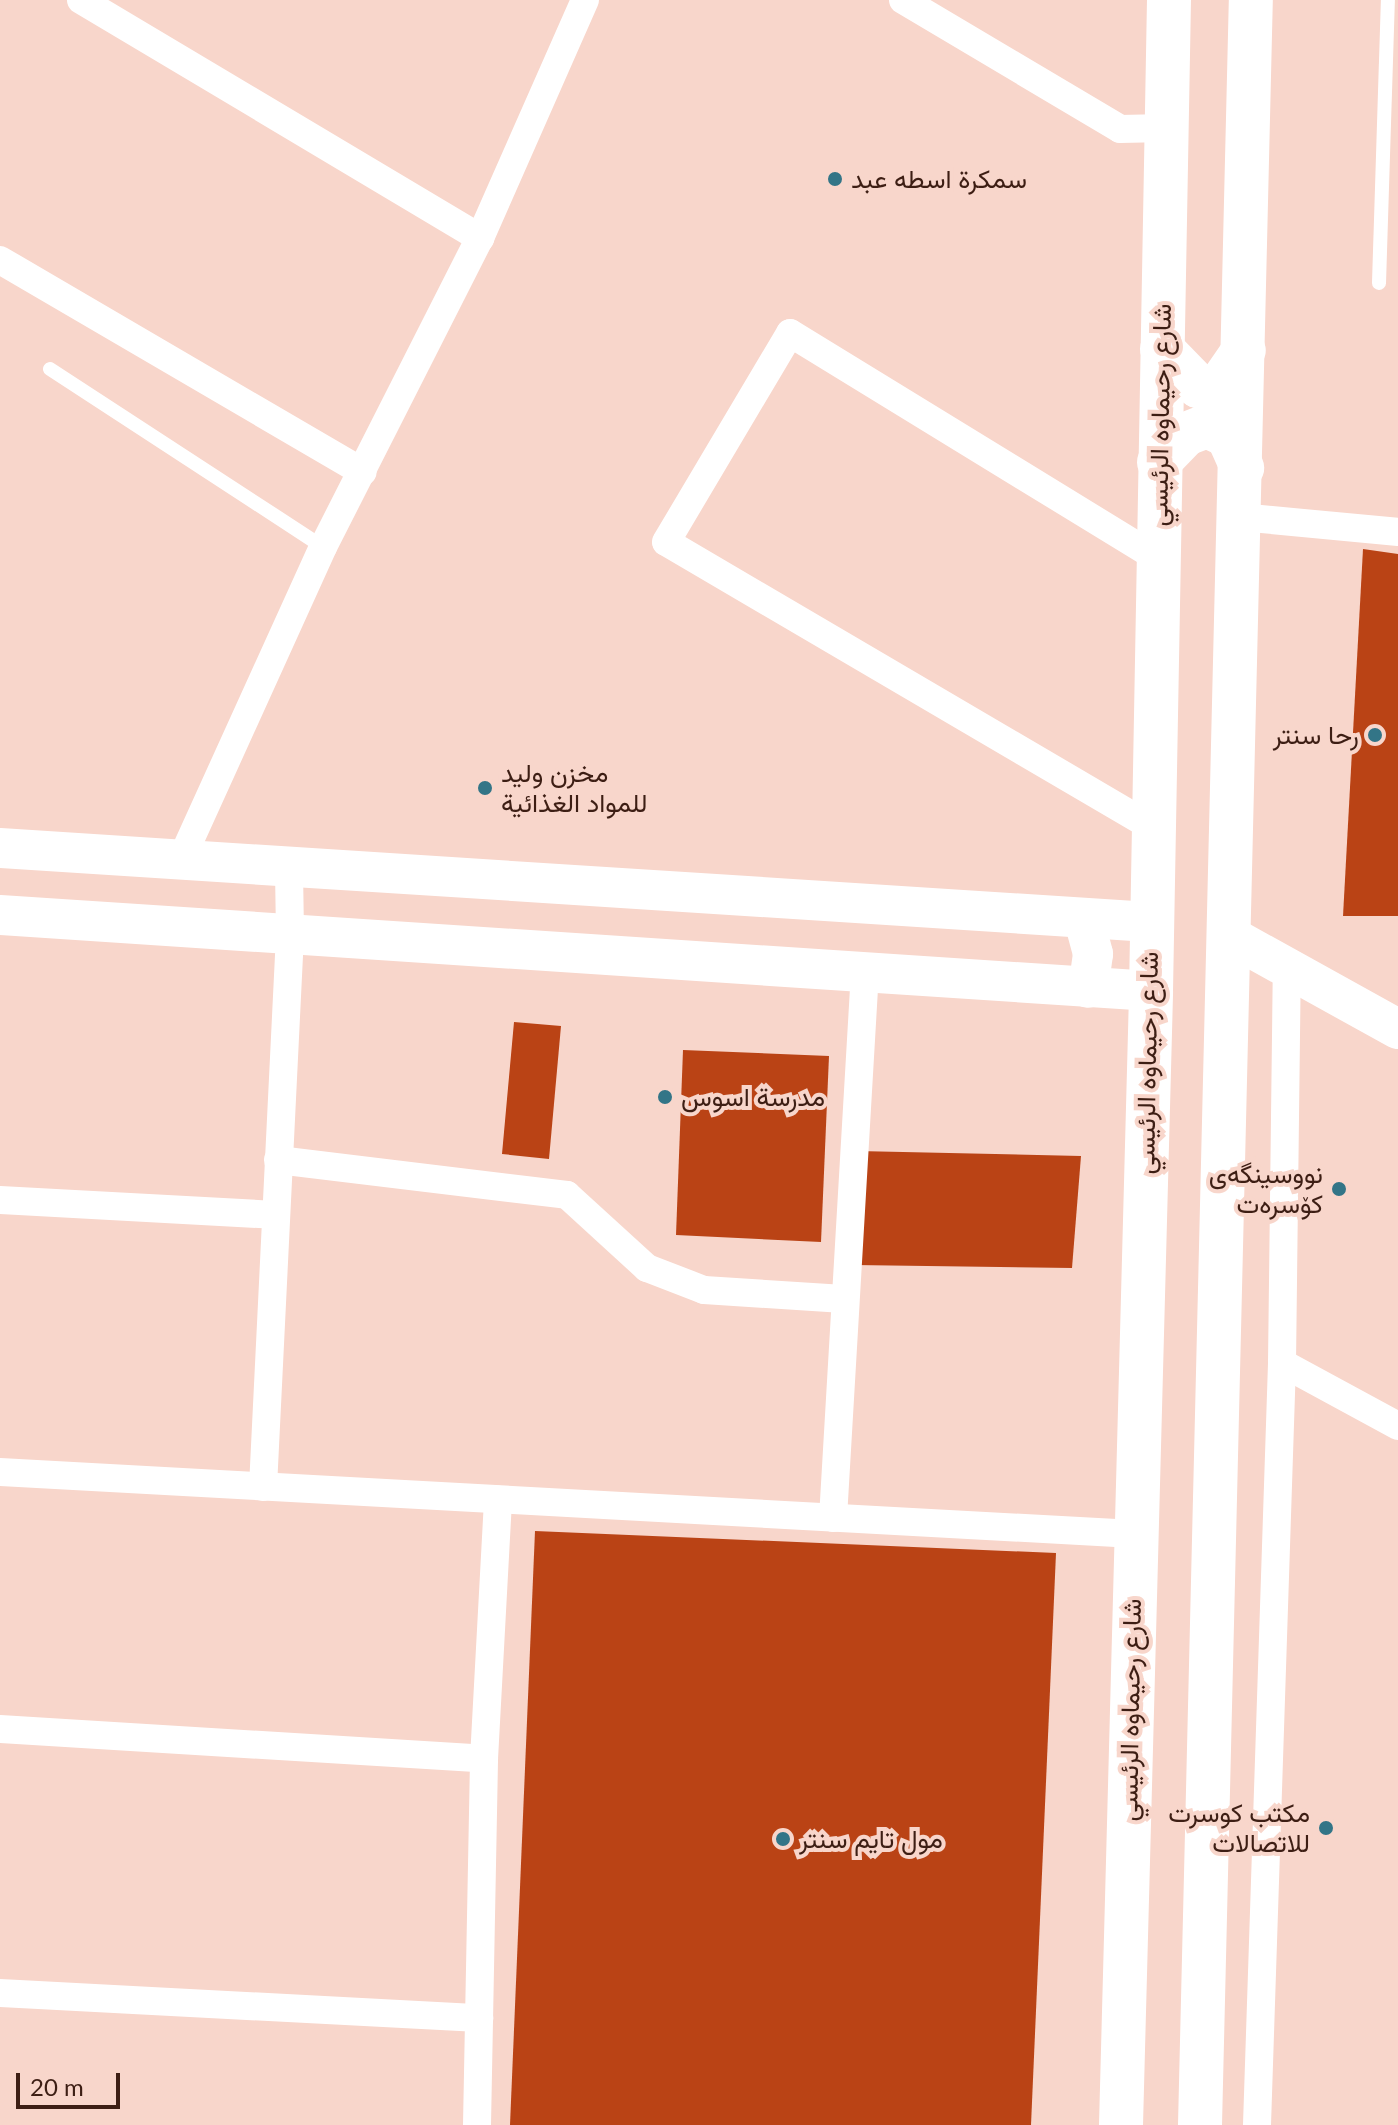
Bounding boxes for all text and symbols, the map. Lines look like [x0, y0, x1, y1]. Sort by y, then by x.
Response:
place label: سمكرة اسطه عبد [851, 163, 1027, 195]
marker: سمكرة اسطه عبد [826, 170, 844, 188]
street label: شارع رحيماوه الرئيسي [1142, 303, 1178, 527]
place label: رحا سنتر [1273, 719, 1359, 751]
marker: رحا سنتر [1366, 726, 1384, 744]
place label: مخزن وليد للمواد الغذائية [501, 757, 647, 818]
marker: مخزن وليد للمواد الغذائية [476, 779, 494, 797]
street label: شارع رحيماوه الرئيسي [1129, 951, 1165, 1175]
place label: مدرسة اسوس [681, 1081, 825, 1113]
marker: مدرسة اسوس [656, 1088, 674, 1106]
place label: نووسینگەی کۆسرەت [1209, 1158, 1323, 1220]
marker: نووسینگەی کۆسرەت [1330, 1180, 1348, 1198]
street label: شارع رحيماوه الرئيسي [1112, 1598, 1148, 1822]
place label: مكتب كوسرت للاتصالات [1168, 1797, 1310, 1858]
marker: مكتب كوسرت للاتصالات [1317, 1819, 1335, 1837]
place label: مول تايم سنتر [799, 1823, 943, 1855]
marker: مول تايم سنتر [774, 1830, 792, 1848]
scale bar [20, 2057, 124, 2107]
text: 20 m [30, 2072, 84, 2101]

